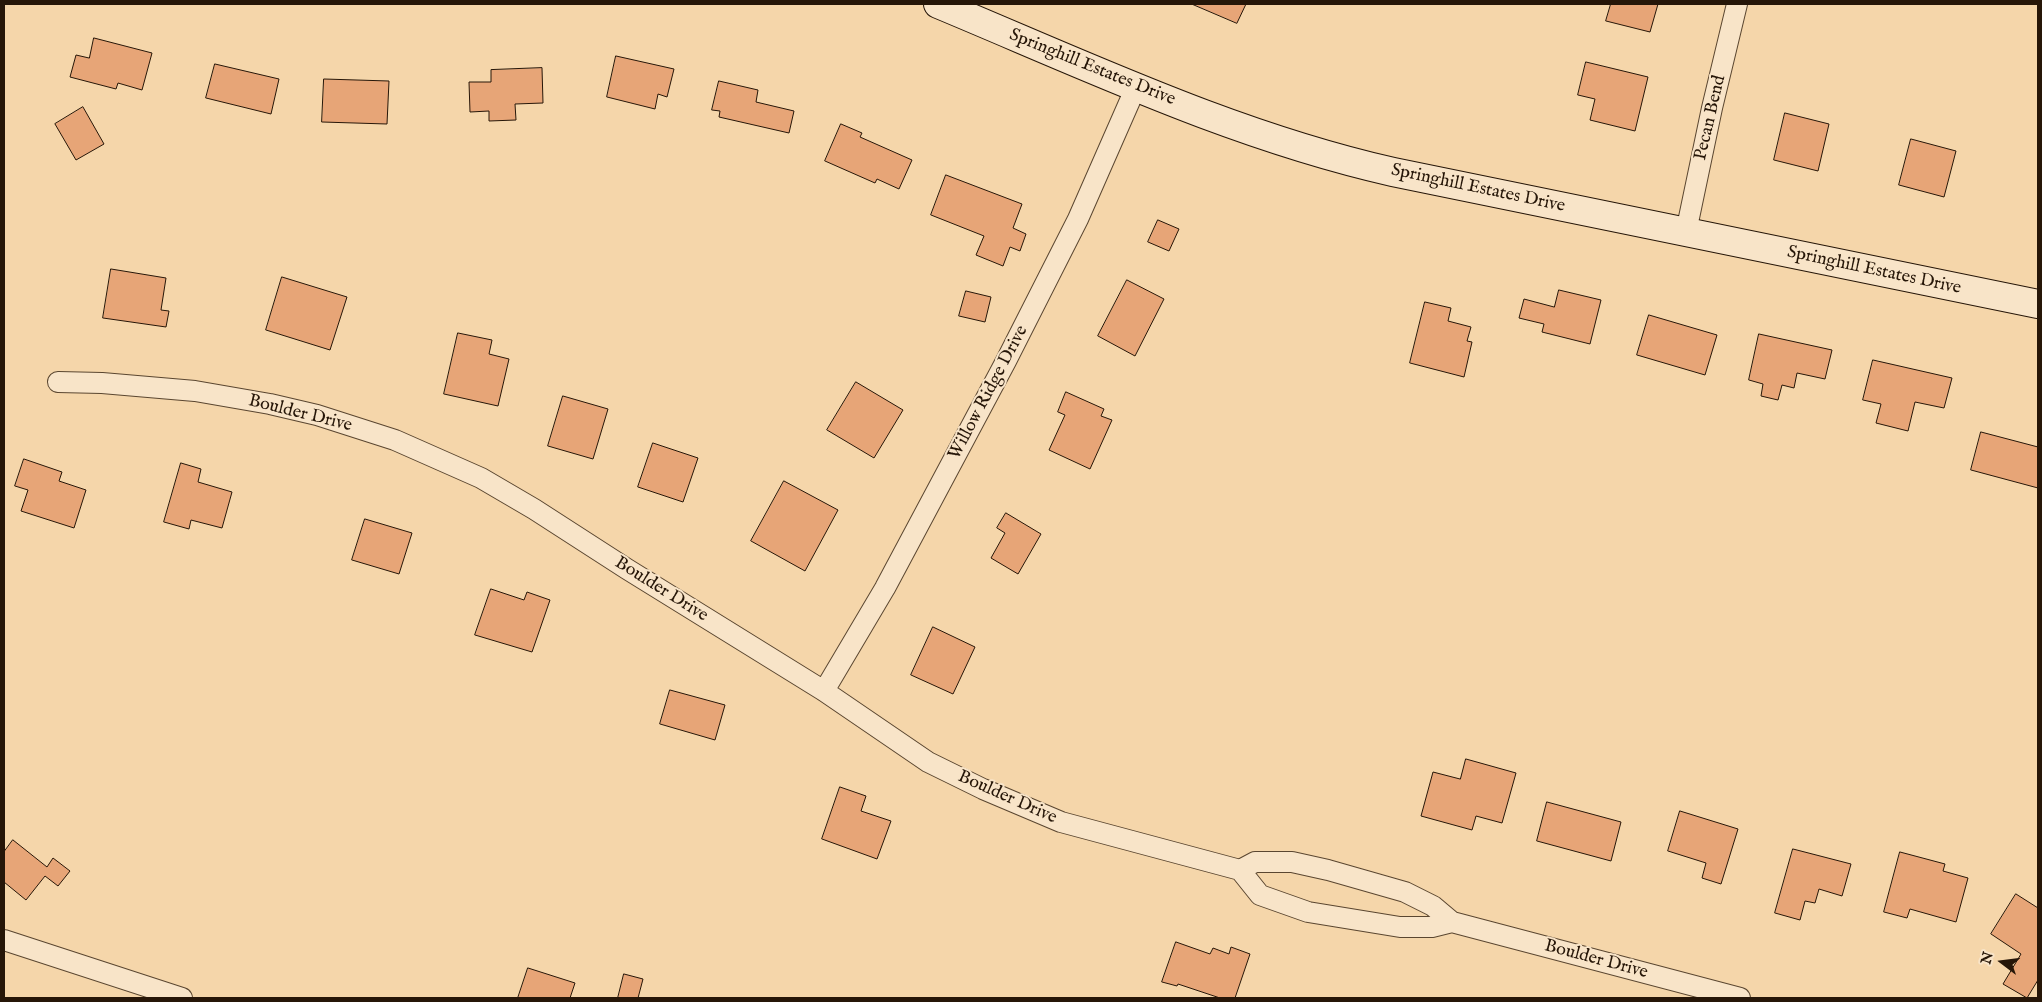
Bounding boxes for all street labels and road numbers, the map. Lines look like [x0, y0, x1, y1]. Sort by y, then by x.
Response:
street label: Springhill Estates Drive [1006, 25, 1178, 111]
street label: Pecan Bend [1691, 73, 1731, 163]
street label: Springhill Estates Drive [1389, 160, 1567, 218]
street label: Springhill Estates Drive [1785, 242, 1963, 300]
street label: Willow Ridge Drive [945, 322, 1033, 464]
street label: Boulder Drive [246, 391, 354, 437]
street label: Boulder Drive [610, 553, 712, 627]
street label: Boulder Drive [954, 767, 1060, 829]
street label: Boulder Drive [1542, 936, 1650, 984]

